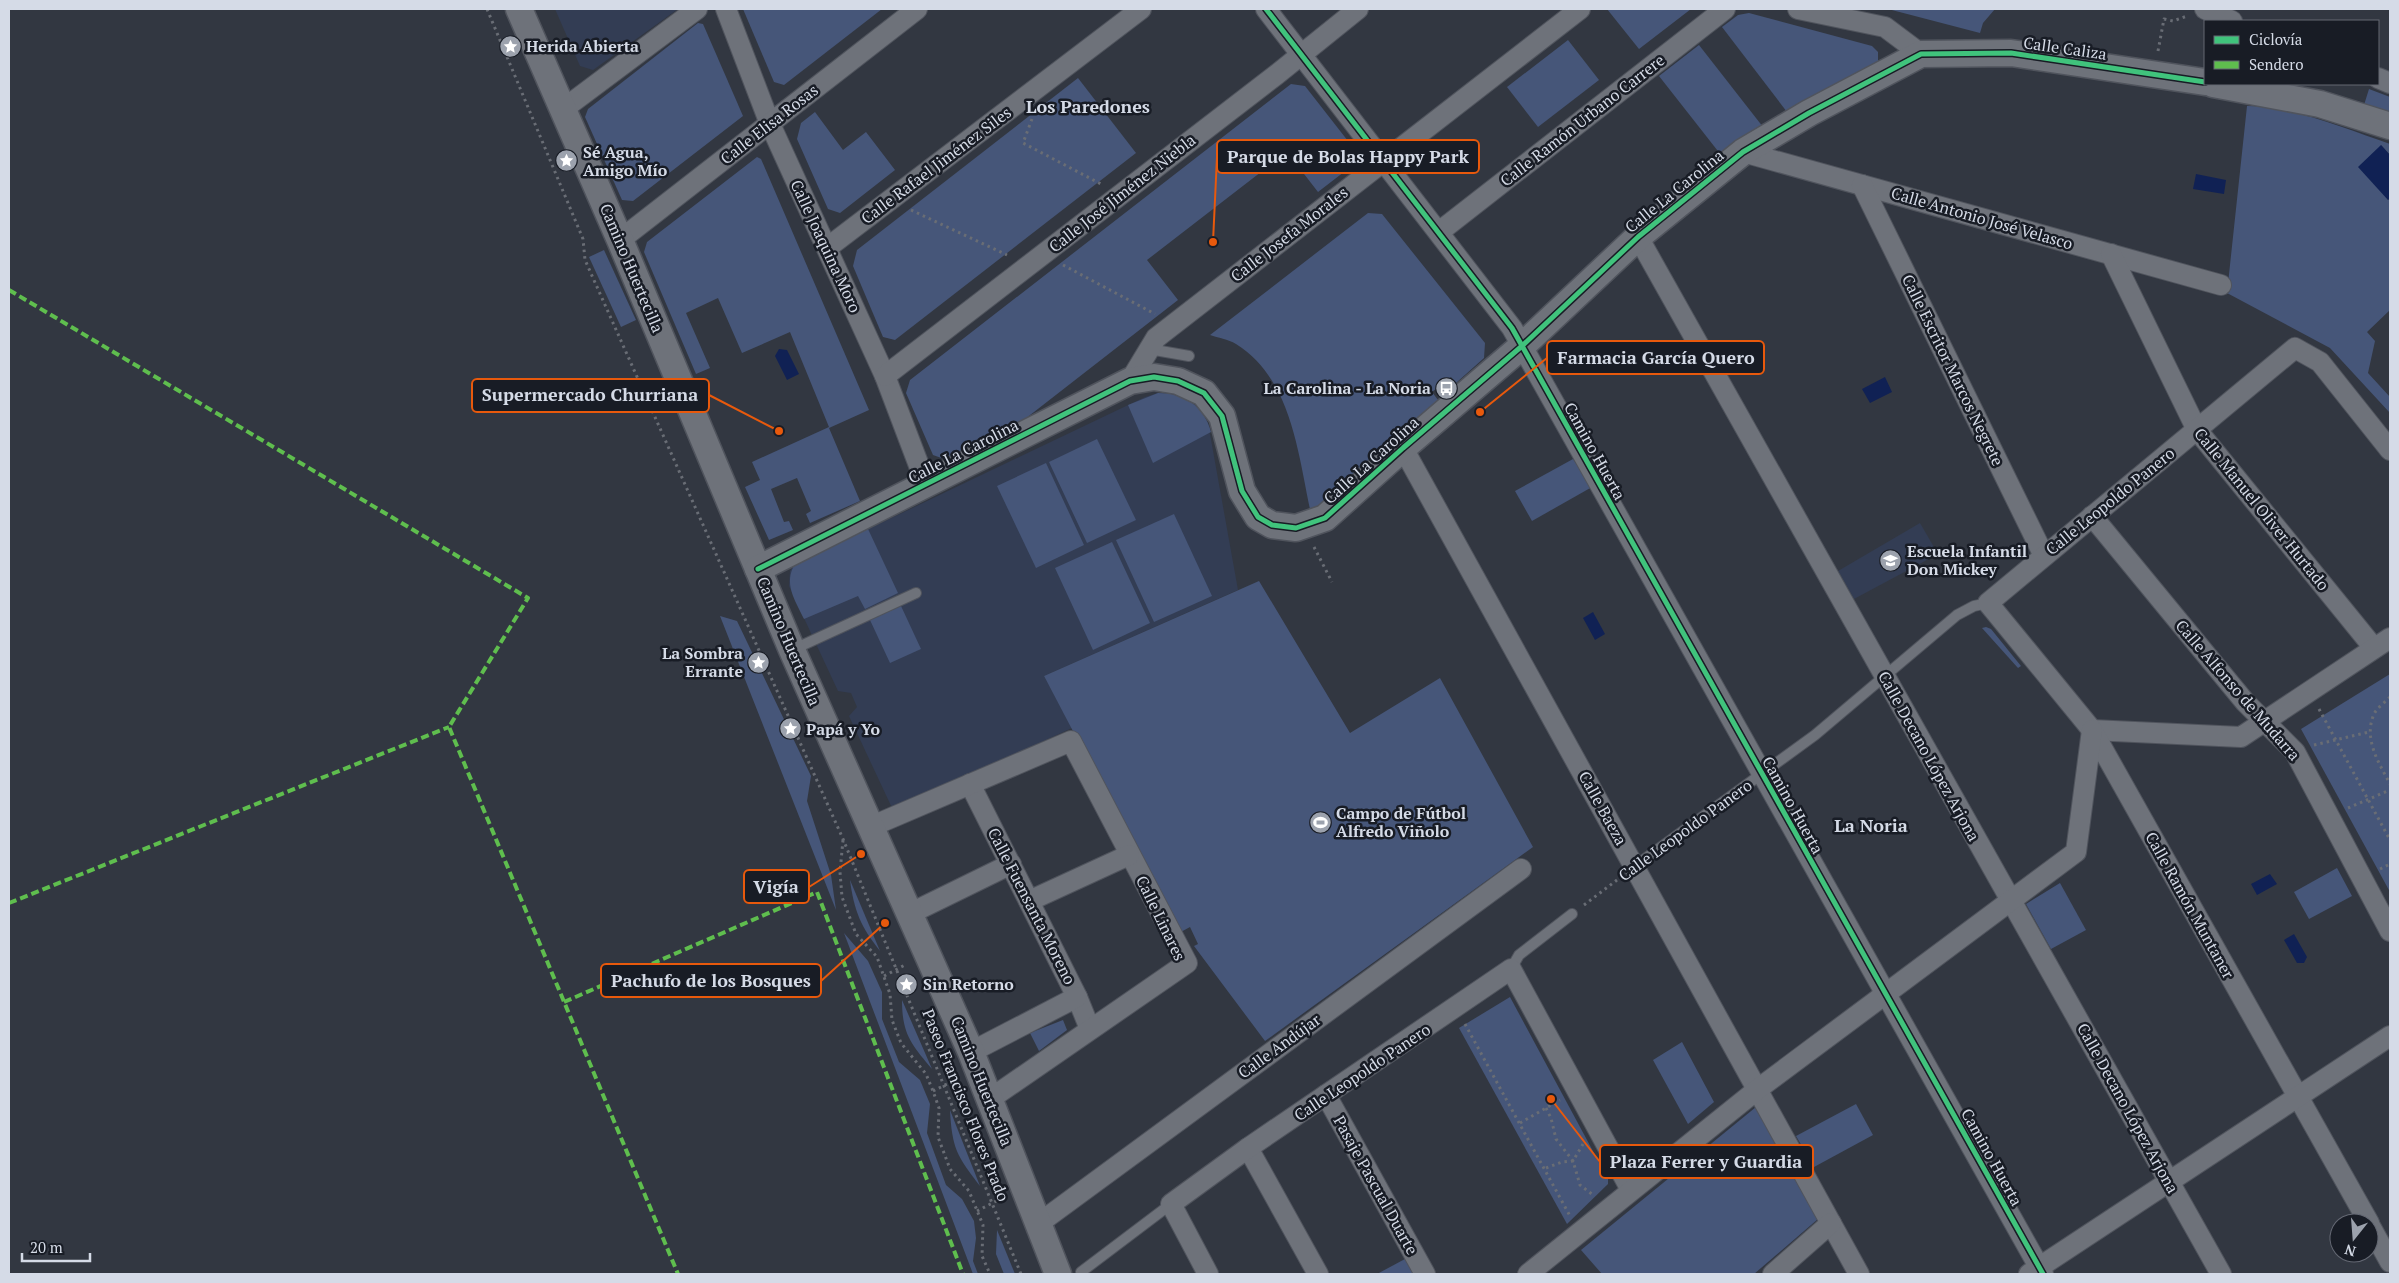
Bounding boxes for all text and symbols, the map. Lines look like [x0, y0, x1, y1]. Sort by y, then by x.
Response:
legend [2204, 20, 2379, 85]
text: Ciclovía [2249, 29, 2303, 49]
street label: Calle Caliza [2022, 31, 2108, 65]
place icon: Herida Abierta [498, 34, 522, 58]
place label: Herida Abierta [526, 35, 639, 57]
street label: Calle Ramón Urbano Carrere [1495, 49, 1669, 191]
text: Sendero [2249, 54, 2303, 74]
street label: Calle Elisa Rosas [716, 79, 823, 169]
district label: Los Paredones [1026, 94, 1150, 118]
street label: Calle Rafael Jiménez Siles [856, 101, 1016, 229]
street label: Calle José Jiménez Niebla [1044, 129, 1200, 257]
callout: Parque de Bolas Happy Park [1217, 140, 1479, 173]
place label: Sé Agua, Amigo Mío [583, 141, 668, 181]
text: Parque de Bolas Happy Park [1227, 144, 1469, 168]
street label: Calle La Carolina [1620, 144, 1728, 238]
place icon: Sé Agua, Amigo Mío [555, 149, 579, 173]
street label: Calle Joaquina Moro [786, 176, 867, 316]
street label: Calle Josefa Morales [1226, 181, 1352, 287]
street label: Calle Antonio José Velasco [1889, 182, 2076, 255]
street label: Camino Huertecilla [595, 200, 669, 336]
street label: Calle Escritor Marcos Negrete [1897, 270, 2009, 470]
callout: Farmacia García Quero [1547, 341, 1764, 374]
text: Farmacia García Quero [1557, 345, 1755, 369]
bus stop icon: La Carolina - La Noria [1435, 376, 1459, 400]
place label: La Carolina - La Noria [1263, 377, 1431, 399]
callout: Supermercado Churriana [472, 379, 709, 412]
text: Supermercado Churriana [482, 382, 698, 406]
street label: Camino Huerta [1559, 398, 1631, 504]
street label: Calle La Carolina [1319, 411, 1423, 509]
street label: Calle La Carolina [904, 414, 1022, 488]
street label: Calle Manuel Oliver Hurtado [2189, 423, 2335, 595]
street label: Calle Leopoldo Panero [2041, 442, 2179, 560]
place label: Escuela Infantil Don Mickey [1907, 540, 2027, 580]
school or university icon: Escuela Infantil Don Mickey [1879, 548, 1903, 572]
street label: Camino Huertecilla [752, 573, 826, 709]
street label: Calle Alfonso de Mudarra [2171, 615, 2305, 765]
place label: La Sombra Errante [662, 642, 743, 682]
place icon: La Sombra Errante [747, 650, 771, 674]
street label: Calle Decano López Arjona [1873, 667, 1985, 845]
place icon: Papá y Yo [778, 717, 802, 741]
place label: Papá y Yo [806, 718, 880, 740]
street label: Camino Huerta [1757, 752, 1829, 858]
street label: Calle Baeza [1574, 767, 1632, 849]
street label: Calle Leopoldo Panero [1614, 774, 1756, 886]
place label: Campo de Fútbol Alfredo Viñolo [1336, 802, 1466, 842]
sports icon: Campo de Fútbol Alfredo Viñolo [1308, 810, 1332, 834]
district label: La Noria [1834, 813, 1908, 837]
street label: Calle Fuensanta Moreno [983, 824, 1081, 988]
street label: Calle Ramón Muntaner [2140, 828, 2240, 983]
callout: Vigía [744, 870, 809, 903]
street label: Calle Linares [1131, 872, 1191, 964]
text: Vigía [753, 874, 799, 898]
callout: Pachufo de los Bosques [601, 964, 821, 997]
text: Pachufo de los Bosques [611, 968, 811, 992]
place icon: Sin Retorno [895, 972, 919, 996]
place label: Sin Retorno [923, 973, 1014, 995]
street label: Paseo Francisco Flores Prado [917, 1006, 1015, 1205]
street label: Calle Andújar [1233, 1008, 1325, 1083]
street label: Camino Huertecilla [946, 1013, 1018, 1149]
street label: Calle Leopoldo Panero [1289, 1018, 1435, 1126]
street label: Calle Decano López Arjona [2072, 1019, 2184, 1197]
street label: Camino Huerta [1956, 1104, 2028, 1210]
street label: Pasaje Pascual Duarte [1329, 1112, 1423, 1258]
callout: Plaza Ferrer y Guardia [1600, 1145, 1813, 1178]
text: Plaza Ferrer y Guardia [1610, 1149, 1802, 1173]
north arrow [2329, 1213, 2379, 1263]
scale bar [22, 1230, 90, 1262]
text: 20 m [30, 1237, 63, 1257]
text: N [2342, 1240, 2358, 1262]

